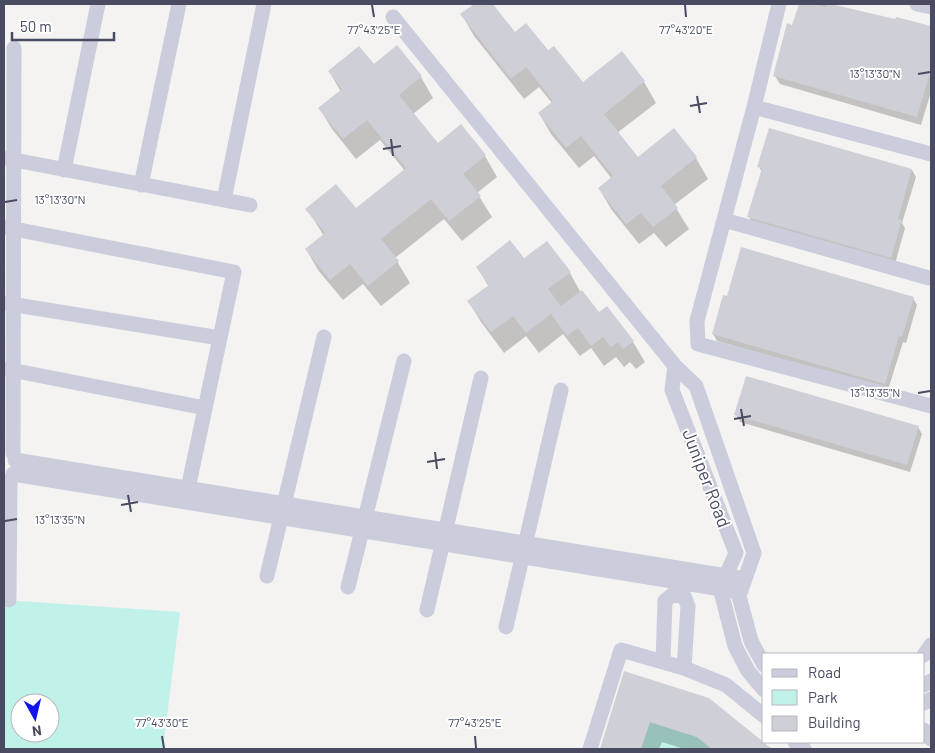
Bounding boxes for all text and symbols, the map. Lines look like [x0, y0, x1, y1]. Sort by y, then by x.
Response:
scale bar [12, 10, 115, 42]
text: 50 m [20, 17, 52, 35]
text: 77°43'25"E [347, 22, 401, 36]
text: 77°43'20"E [659, 22, 713, 36]
text: 13°13'30"N [849, 66, 901, 80]
text: 13°13'30"N [34, 192, 86, 206]
text: 13°13'35"N [850, 385, 900, 399]
street label: Juniper Road [678, 426, 736, 530]
text: 13°13'35"N [35, 512, 85, 526]
legend [762, 653, 925, 743]
text: Road [808, 663, 841, 681]
text: Park [808, 688, 838, 706]
north arrow [10, 693, 60, 743]
text: Building [808, 713, 861, 731]
text: 77°43'30"E [135, 715, 189, 729]
text: 77°43'25"E [448, 715, 502, 729]
text: N [31, 722, 43, 740]

